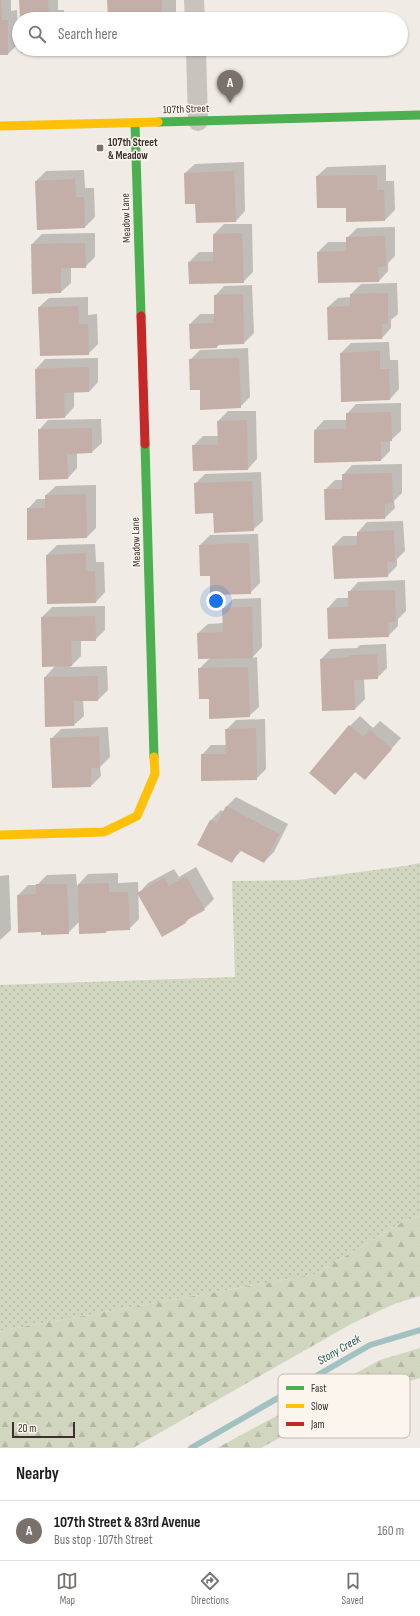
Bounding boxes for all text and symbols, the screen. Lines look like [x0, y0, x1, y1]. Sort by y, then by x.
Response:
search box [12, 12, 408, 56]
icon: search [26, 23, 48, 45]
text: Search here [58, 25, 118, 44]
pin: A [217, 70, 243, 103]
street label: 107th Street [163, 102, 210, 116]
place label: 107th Street & Meadow [108, 136, 158, 162]
marker: 107th Street & Meadow [95, 143, 105, 153]
street label: Meadow Lane [119, 193, 133, 243]
street label: Meadow Lane [129, 517, 143, 567]
your location [206, 591, 226, 611]
water label: Stony Creek [315, 1331, 364, 1368]
legend [278, 1374, 410, 1438]
text: Fast [311, 1382, 327, 1395]
text: Slow [311, 1400, 328, 1413]
text: Jam [310, 1418, 325, 1431]
scale bar [12, 1420, 75, 1439]
text: 20 m [18, 1422, 36, 1435]
text: Nearby [16, 1464, 59, 1484]
text: 107th Street & 83rd Avenue [54, 1513, 200, 1532]
text: A [26, 1523, 32, 1539]
text: 160 m [378, 1523, 404, 1539]
text: Bus stop · 107th Street [54, 1532, 153, 1548]
tab: Map [56, 1570, 78, 1607]
tab: Directions [191, 1570, 229, 1607]
tab: Saved [342, 1570, 364, 1607]

